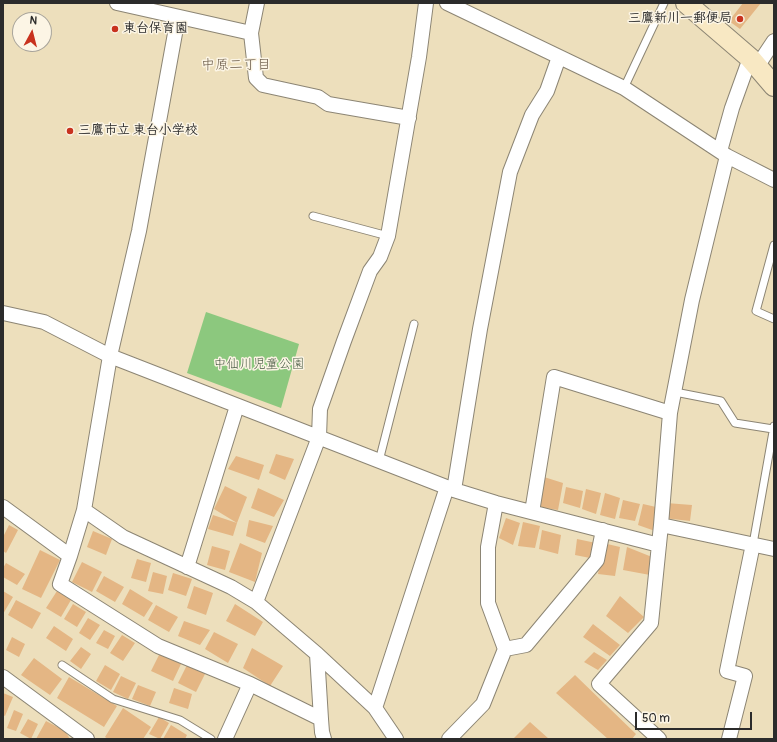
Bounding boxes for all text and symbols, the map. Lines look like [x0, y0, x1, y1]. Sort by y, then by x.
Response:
place label: 三鷹新川一郵便局 [628, 11, 732, 27]
north arrow [12, 12, 52, 52]
text: N [29, 14, 38, 27]
marker: 三鷹新川一郵便局 [735, 14, 745, 24]
place label: 東台保育園 [123, 21, 188, 37]
marker: 東台保育園 [110, 24, 120, 34]
district label: 中原二丁目 [201, 57, 271, 73]
place label: 三鷹市立 東台小学校 [78, 123, 198, 139]
marker: 三鷹市立 東台小学校 [65, 126, 75, 136]
park label: 中仙川児童公園 [214, 357, 304, 373]
scale bar [637, 704, 754, 730]
text: 50 m [642, 711, 670, 726]

